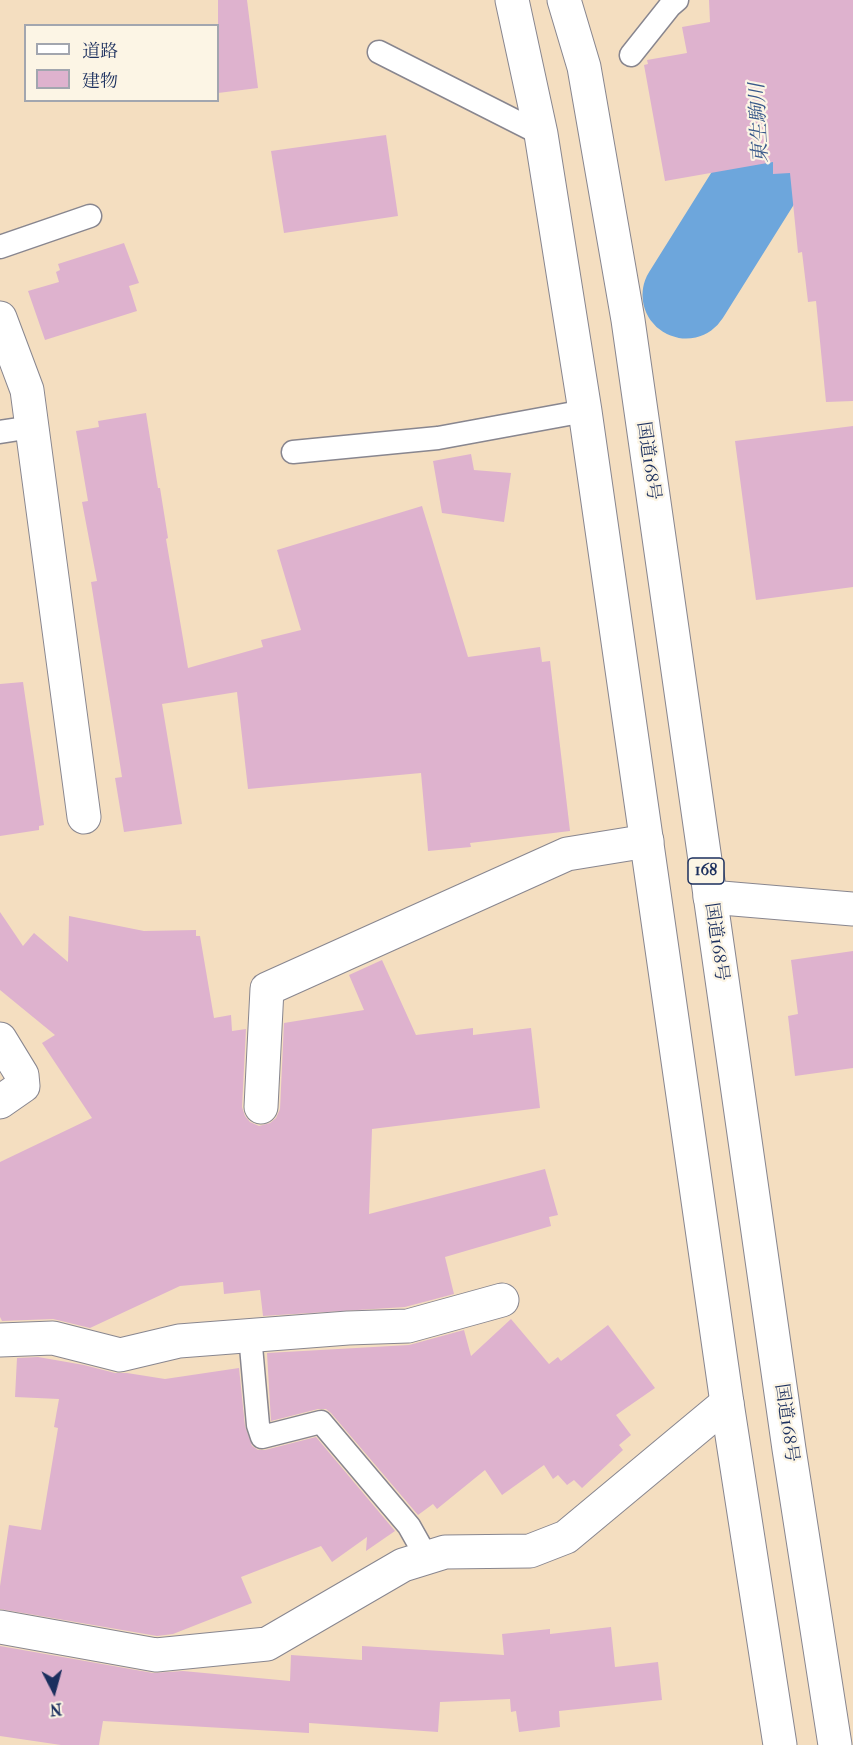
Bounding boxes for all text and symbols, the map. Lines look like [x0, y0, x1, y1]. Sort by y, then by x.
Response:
legend [24, 24, 219, 102]
text: 道路 [82, 41, 118, 62]
text: 建物 [82, 71, 118, 92]
water label: 東生駒川 [746, 82, 774, 164]
street label: 国道168号 [632, 420, 664, 502]
road number: 168 [688, 858, 724, 884]
street label: 国道168号 [700, 901, 732, 983]
street label: 国道168号 [770, 1382, 802, 1464]
north arrow [24, 1661, 84, 1721]
text: N [49, 1699, 63, 1719]

